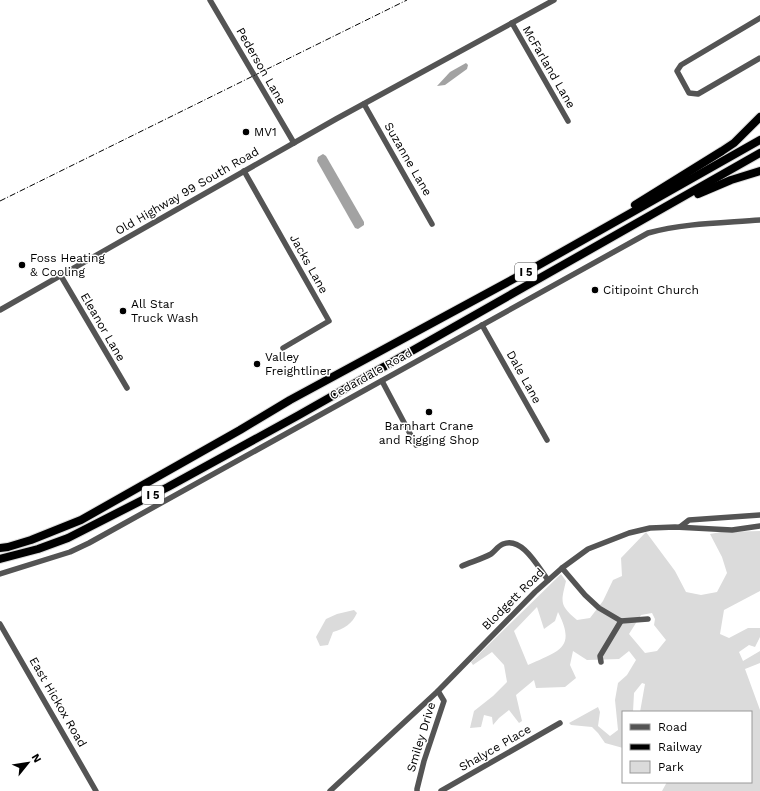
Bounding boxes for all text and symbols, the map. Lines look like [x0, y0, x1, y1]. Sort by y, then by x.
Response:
street label: McFarland Lane [520, 23, 578, 111]
street label: Pederson Lane [233, 25, 289, 107]
street label: Suzanne Lane [381, 120, 435, 198]
place label: MV1 [254, 125, 277, 139]
marker: MV1 [241, 127, 251, 137]
street label: Old Highway 99 South Road [113, 144, 261, 238]
street label: Jacks Lane [287, 232, 331, 296]
place label: Foss Heating & Cooling [30, 251, 105, 279]
marker: Foss Heating & Cooling [17, 260, 27, 270]
road number: I 5 [515, 263, 537, 281]
place label: Citipoint Church [603, 283, 699, 297]
marker: Citipoint Church [590, 285, 600, 295]
street label: Eleanor Lane [78, 290, 128, 364]
place label: All Star Truck Wash [131, 297, 198, 325]
marker: All Star Truck Wash [118, 306, 128, 316]
street label: Cedardale Road [327, 345, 415, 403]
street label: Dale Lane [504, 348, 544, 406]
place label: Valley Freightliner [265, 350, 332, 378]
marker: Valley Freightliner [252, 359, 262, 369]
marker: Barnhart Crane and Rigging Shop [424, 407, 434, 417]
place label: Barnhart Crane and Rigging Shop [379, 419, 479, 447]
road number: I 5 [142, 486, 164, 504]
street label: Blodgett Road [479, 565, 547, 633]
street label: East Hickox Road [27, 654, 89, 750]
street label: Smiley Drive [404, 700, 438, 774]
legend [622, 711, 752, 783]
text: Road [658, 720, 687, 734]
street label: Shalyce Place [457, 722, 533, 774]
text: Railway [658, 740, 703, 754]
north arrow [8, 743, 48, 783]
text: N [29, 751, 44, 765]
text: Park [658, 760, 684, 774]

